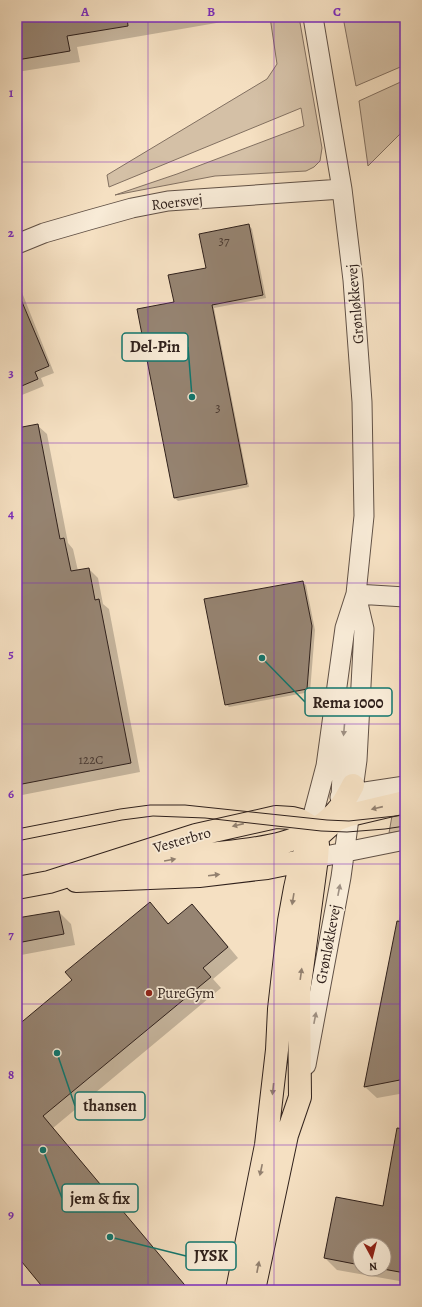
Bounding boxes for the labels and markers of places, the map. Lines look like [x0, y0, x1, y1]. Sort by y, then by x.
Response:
callout: Del-Pin [122, 333, 188, 361]
callout: Rema 1000 [305, 688, 392, 716]
place label: PureGym [157, 983, 215, 1003]
marker: PureGym [144, 988, 154, 998]
callout: thansen [75, 1092, 145, 1120]
callout: jem & fix [62, 1184, 138, 1212]
callout: JYSK [186, 1242, 236, 1270]

